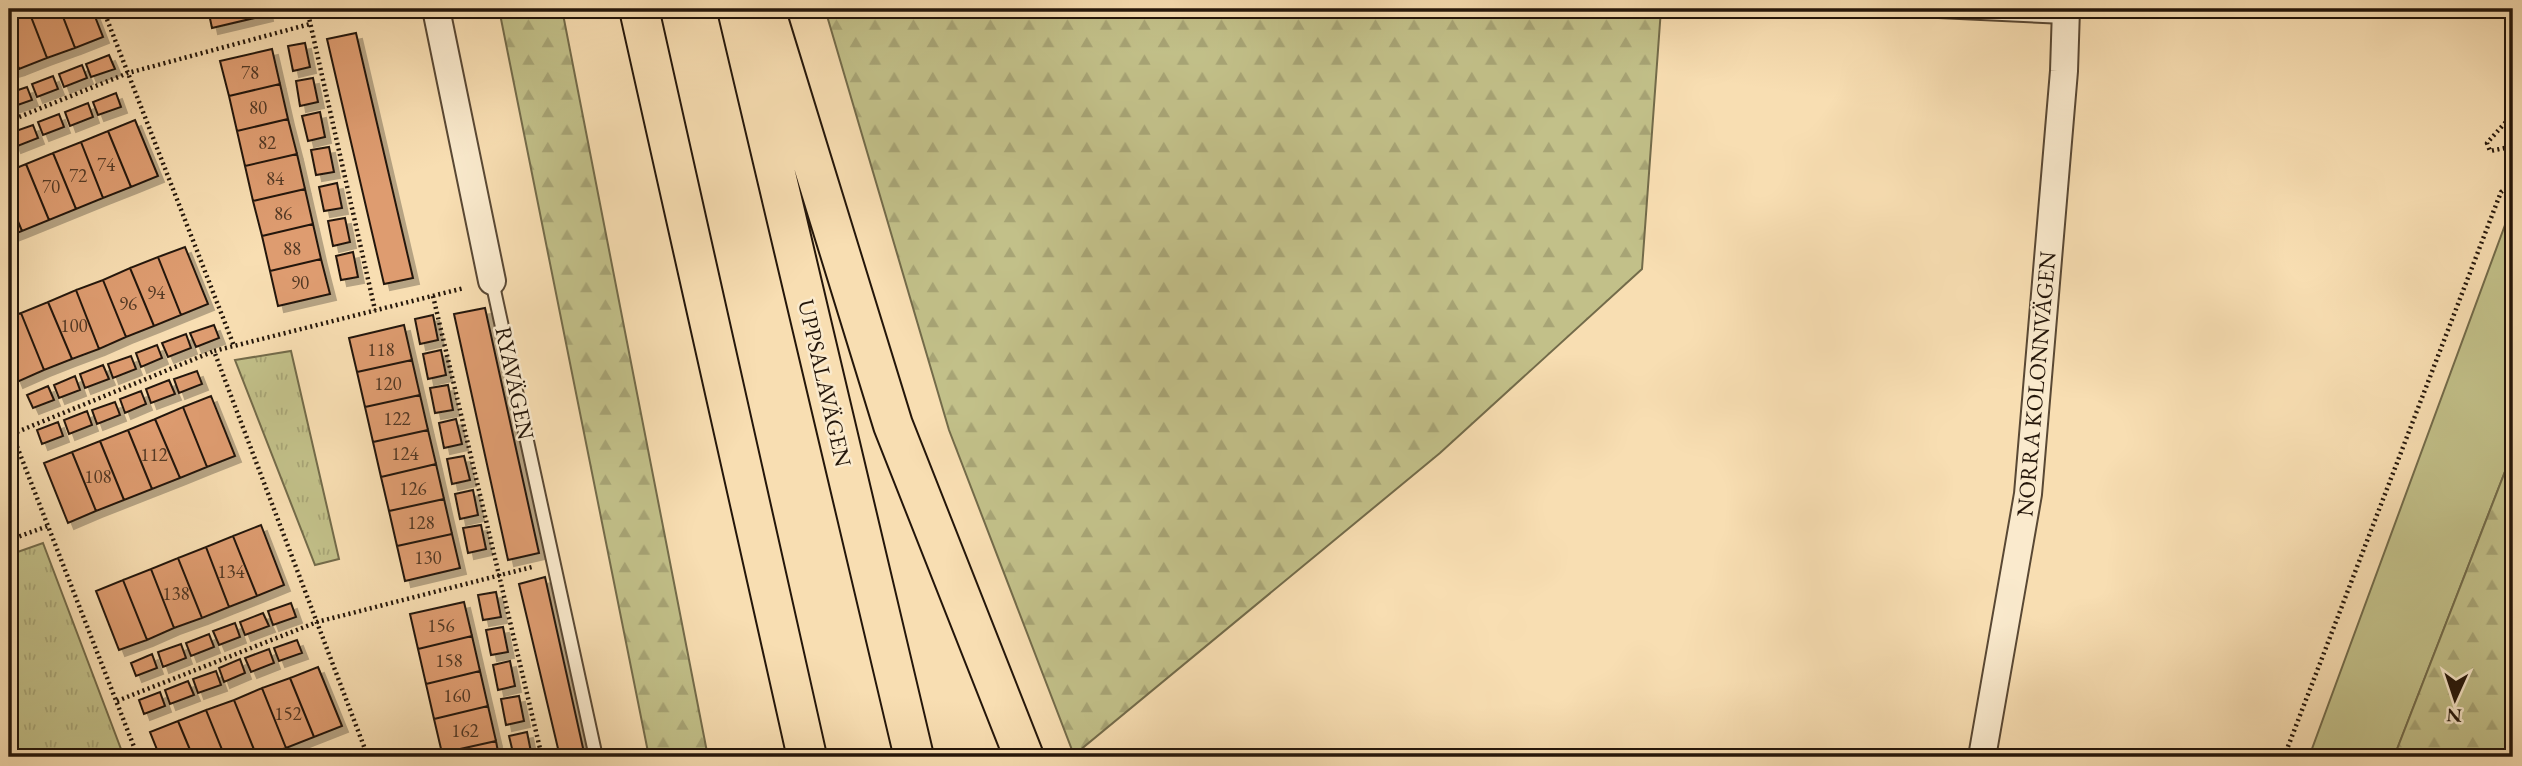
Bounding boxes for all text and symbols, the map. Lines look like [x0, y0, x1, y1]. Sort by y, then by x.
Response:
house number: 78 [241, 60, 259, 85]
house number: 80 [249, 95, 267, 120]
house number: 82 [258, 130, 276, 155]
house number: 74 [97, 152, 116, 177]
house number: 72 [69, 163, 87, 188]
house number: 84 [266, 166, 285, 191]
house number: 70 [42, 174, 60, 199]
house number: 86 [274, 201, 292, 226]
house number: 88 [283, 236, 301, 261]
street label: NORRA KOLONNVÄGEN [2009, 250, 2063, 518]
house number: 90 [291, 270, 309, 295]
house number: 94 [147, 280, 166, 305]
house number: 96 [119, 291, 137, 316]
street label: UPPSALAVÄGEN [791, 296, 859, 470]
house number: 100 [60, 313, 88, 338]
street label: RYAVÄGEN [488, 324, 542, 442]
house number: 118 [367, 337, 395, 362]
house number: 120 [374, 371, 402, 396]
house number: 122 [383, 406, 411, 431]
house number: 124 [391, 441, 420, 466]
house number: 112 [140, 442, 168, 467]
house number: 108 [84, 464, 112, 489]
house number: 126 [399, 476, 427, 501]
house number: 128 [407, 510, 435, 535]
house number: 130 [414, 545, 442, 570]
house number: 134 [217, 559, 246, 584]
house number: 138 [162, 581, 190, 606]
house number: 156 [427, 613, 455, 638]
house number: 158 [435, 648, 463, 673]
north arrow [2420, 664, 2490, 734]
house number: 160 [443, 683, 471, 708]
house number: 152 [274, 701, 302, 726]
text: N [2445, 703, 2462, 728]
house number: 162 [451, 718, 479, 743]

